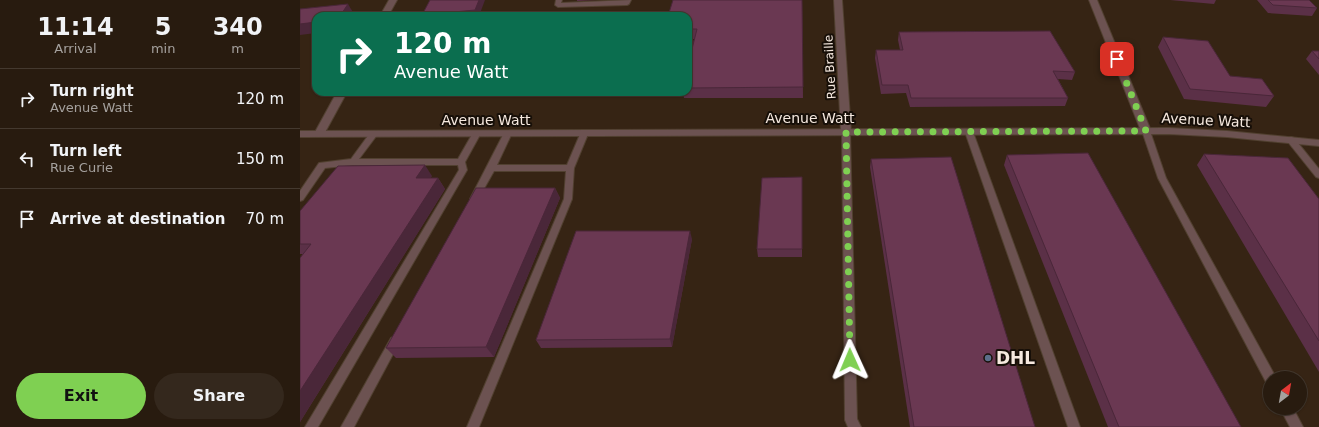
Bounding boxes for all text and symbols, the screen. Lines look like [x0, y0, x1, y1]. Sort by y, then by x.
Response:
text: 11:14 [37, 13, 114, 41]
text: 5 [155, 13, 171, 41]
text: 340 [213, 13, 263, 41]
text: 120 m [394, 27, 491, 60]
icon: right [328, 28, 380, 80]
street label: Rue Braille [821, 34, 839, 100]
text: Arrival [54, 41, 97, 56]
text: min [151, 41, 175, 56]
text: m [231, 41, 244, 56]
pin [1100, 42, 1134, 76]
icon: arrive [1106, 48, 1128, 70]
text: Avenue Watt [394, 61, 508, 82]
text: Turn right [50, 82, 134, 100]
icon: right [16, 88, 38, 110]
text: 120 m [236, 90, 284, 108]
text: Avenue Watt [50, 100, 133, 115]
street label: Avenue Watt [766, 110, 855, 126]
street label: Avenue Watt [1161, 110, 1251, 130]
street label: Avenue Watt [442, 112, 531, 128]
text: Turn left [50, 142, 122, 160]
icon: left [16, 148, 38, 170]
text: 150 m [236, 150, 284, 168]
text: Rue Curie [50, 160, 113, 175]
icon: arrive [16, 208, 38, 230]
text: Arrive at destination [50, 210, 225, 228]
text: 70 m [246, 210, 284, 228]
position arrow [829, 339, 871, 381]
place label: DHL [996, 348, 1035, 368]
marker: DHL [983, 353, 993, 363]
north arrow [1263, 371, 1307, 415]
map controls [1263, 371, 1307, 415]
button: Exit [16, 373, 146, 419]
button: Share [154, 373, 284, 419]

